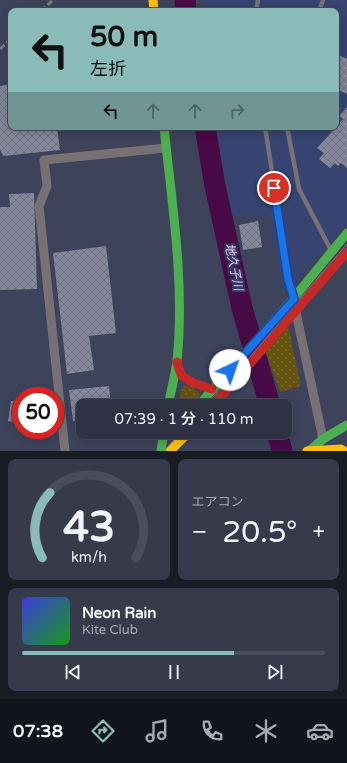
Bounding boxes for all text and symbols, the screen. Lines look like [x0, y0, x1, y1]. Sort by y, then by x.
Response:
text: 50 m [90, 20, 158, 54]
icon: left [24, 24, 76, 76]
text: 左折 [90, 58, 126, 80]
icon: left [100, 100, 122, 122]
icon: ahead [142, 100, 164, 122]
icon: ahead [184, 100, 206, 122]
icon: right [226, 100, 248, 122]
pin [257, 171, 291, 205]
icon: arrive [263, 177, 285, 199]
water label: 地久子川 [222, 242, 246, 294]
position arrow [209, 349, 251, 391]
speed limit sign: 50 [12, 387, 64, 439]
text: 07:39 · 1 分 · 110 m [114, 410, 254, 428]
text: エアコン [192, 494, 244, 510]
text: 43 [63, 502, 115, 552]
text: 20.5° [222, 514, 297, 551]
text: − [192, 519, 207, 545]
text: + [313, 519, 325, 545]
text: km/h [71, 548, 107, 565]
text: Neon Rain [82, 604, 156, 622]
text: Kite Club [82, 622, 138, 638]
icon: previous [62, 661, 84, 683]
icon: pause [163, 661, 185, 683]
icon: next [264, 661, 286, 683]
icon: directions [89, 717, 117, 745]
icon: music [143, 717, 171, 745]
icon: phone [198, 717, 226, 745]
icon: climate [252, 717, 280, 745]
icon: car [306, 717, 334, 745]
text: 07:38 [13, 720, 63, 742]

